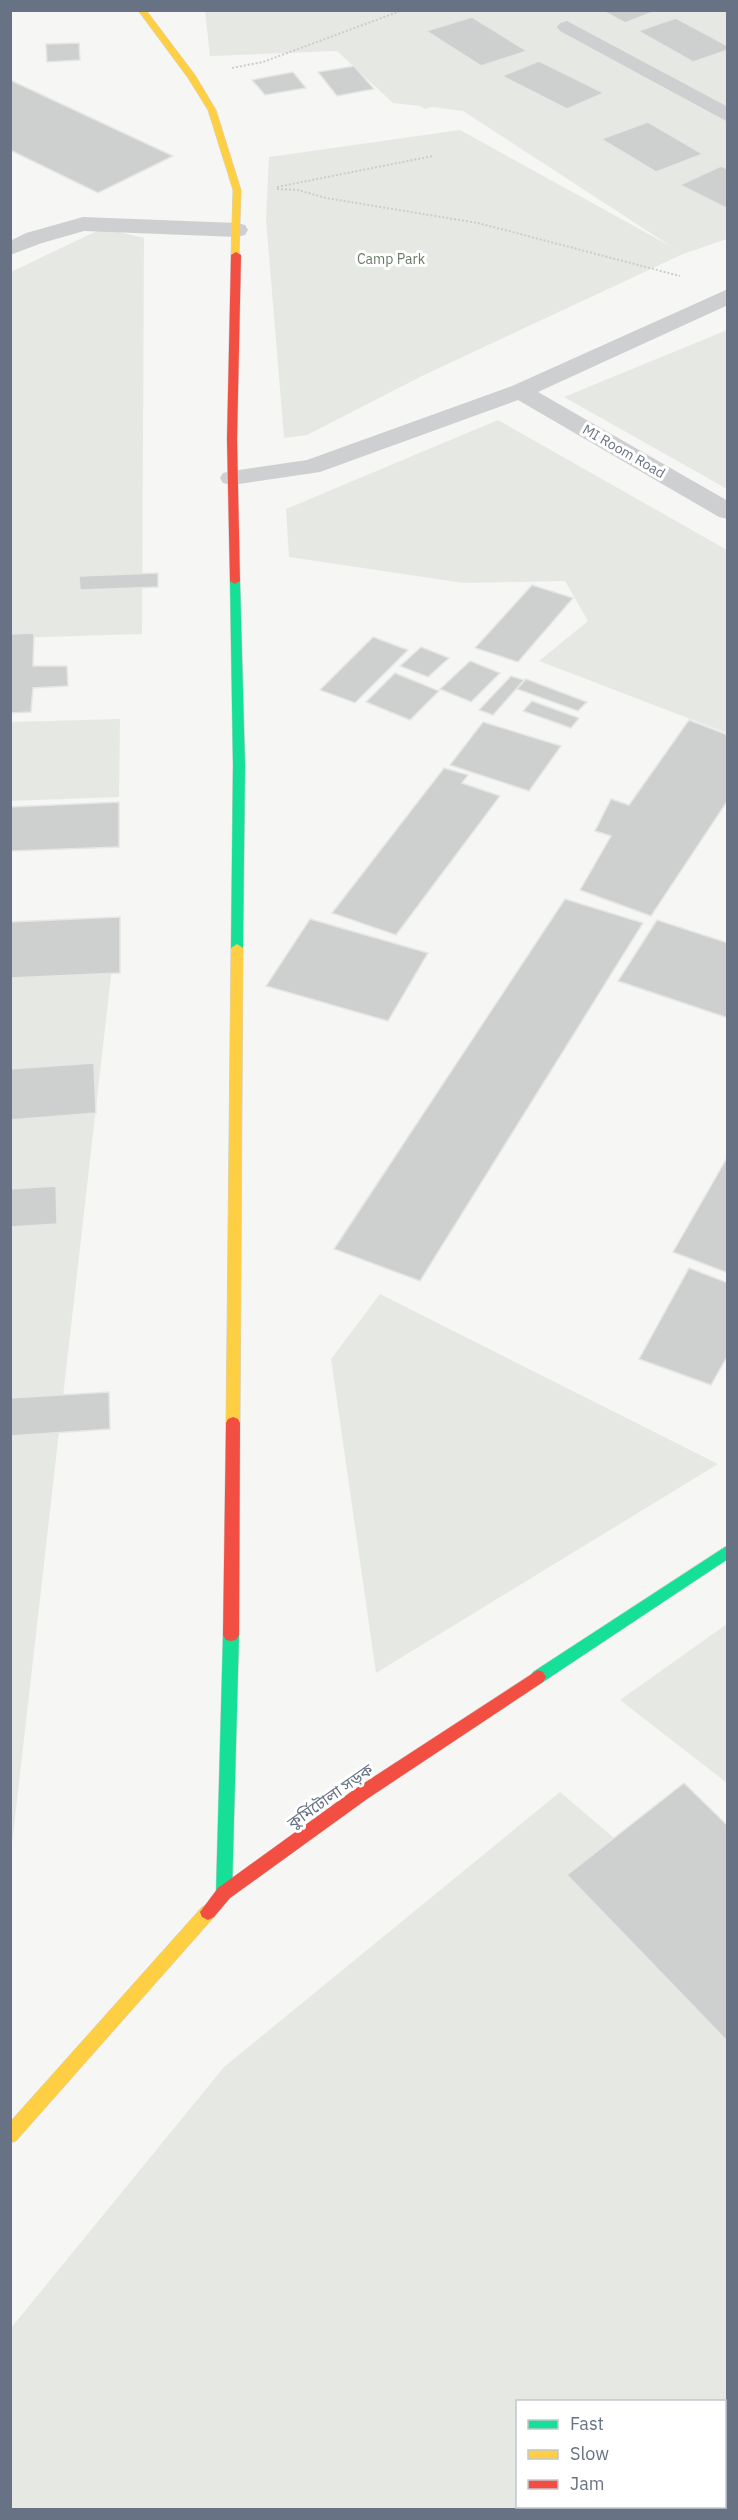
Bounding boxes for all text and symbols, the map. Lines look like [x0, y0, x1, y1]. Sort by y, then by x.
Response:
park label: Camp Park [357, 250, 426, 268]
street label: MI Room Road [579, 420, 669, 482]
street label: কুর্মিটোলা সড়ক [283, 1759, 377, 1833]
legend [516, 2400, 726, 2508]
text: Fast [570, 2412, 604, 2435]
text: Slow [570, 2442, 609, 2465]
text: Jam [570, 2472, 605, 2495]

